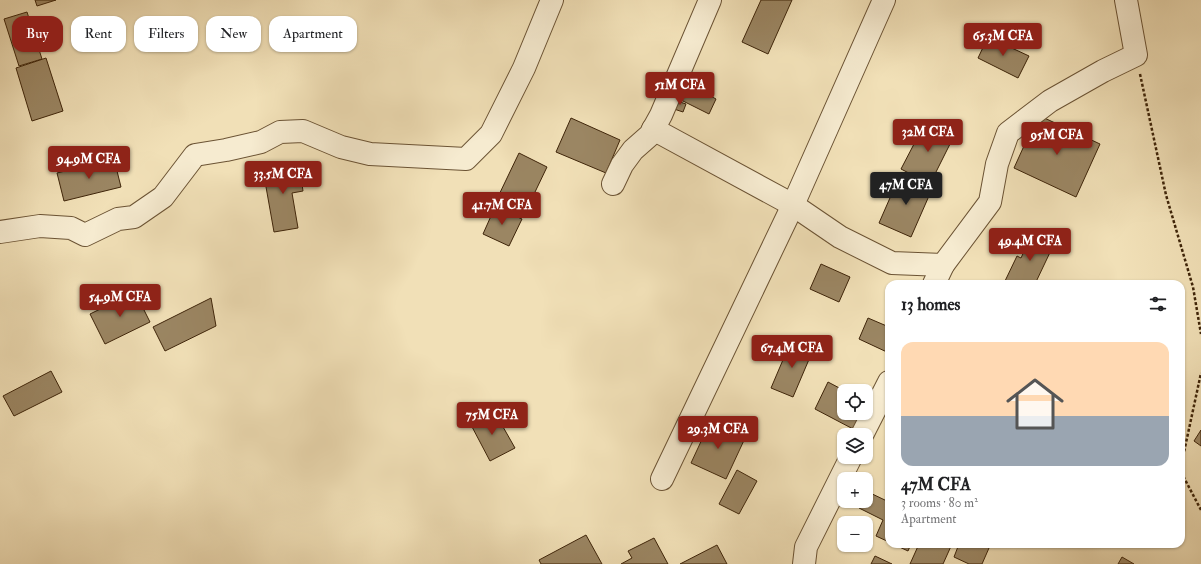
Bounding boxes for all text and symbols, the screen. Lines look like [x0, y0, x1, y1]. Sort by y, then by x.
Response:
chip: Buy [12, 16, 63, 52]
chip: Rent [71, 16, 126, 52]
chip: Filters [134, 16, 198, 52]
chip: New [206, 16, 261, 52]
chip: Apartment [269, 16, 357, 52]
pin: 65.3M CFA [957, 23, 1049, 57]
text: 65.3M CFA [973, 28, 1033, 44]
pin: 51M CFA [643, 72, 717, 106]
text: 51M CFA [654, 77, 706, 93]
pin: 32M CFA [891, 119, 965, 153]
pin: 95M CFA [1020, 122, 1094, 156]
text: 32M CFA [902, 124, 954, 140]
text: 95M CFA [1030, 127, 1084, 143]
pin: 94.9M CFA [43, 146, 135, 180]
text: 94.9M CFA [57, 151, 121, 167]
pin: 33.5M CFA [237, 161, 329, 195]
text: 33.5M CFA [254, 166, 312, 182]
pin: 47M CFA [869, 172, 943, 206]
text: 47M CFA [879, 177, 933, 193]
pin: 41.7M CFA [456, 192, 548, 226]
text: 41.7M CFA [472, 197, 532, 213]
pin: 49.4M CFA [984, 228, 1076, 262]
text: 49.4M CFA [998, 233, 1062, 249]
pin: 54.9M CFA [74, 284, 166, 318]
text: 54.9M CFA [89, 289, 151, 305]
icon: filters [1147, 293, 1169, 315]
text: 13 homes [901, 294, 960, 315]
pin: 67.4M CFA [746, 335, 838, 369]
text: 67.4M CFA [761, 340, 823, 356]
icon: home [999, 368, 1071, 440]
map controls [837, 384, 873, 552]
button: locate [837, 384, 873, 420]
pin: 75M CFA [455, 402, 529, 436]
text: 75M CFA [466, 407, 518, 423]
pin: 29.3M CFA [672, 416, 764, 450]
text: 29.3M CFA [687, 421, 749, 437]
button: layers [837, 428, 873, 464]
button: + [837, 472, 873, 508]
text: 47M CFA [901, 474, 971, 495]
text: 3 rooms · 80 m² [901, 495, 978, 511]
text: Apartment [901, 511, 957, 527]
button: − [837, 516, 873, 552]

